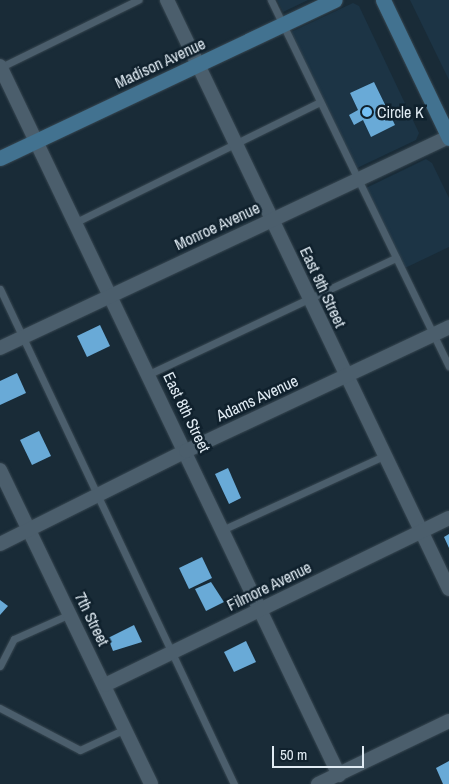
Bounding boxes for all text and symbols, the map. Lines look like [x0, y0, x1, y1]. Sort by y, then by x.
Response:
street label: Madison Avenue [111, 34, 209, 92]
place label: Circle K [377, 102, 424, 122]
marker: Circle K [361, 106, 373, 118]
street label: Monroe Avenue [171, 198, 263, 254]
street label: East 9th Street [296, 244, 350, 330]
street label: East 8th Street [159, 369, 215, 455]
street label: Adams Avenue [213, 371, 301, 425]
street label: Filmore Avenue [223, 557, 315, 615]
street label: 7th Street [71, 589, 113, 649]
scale bar [274, 736, 366, 768]
text: 50 m [280, 744, 307, 765]

